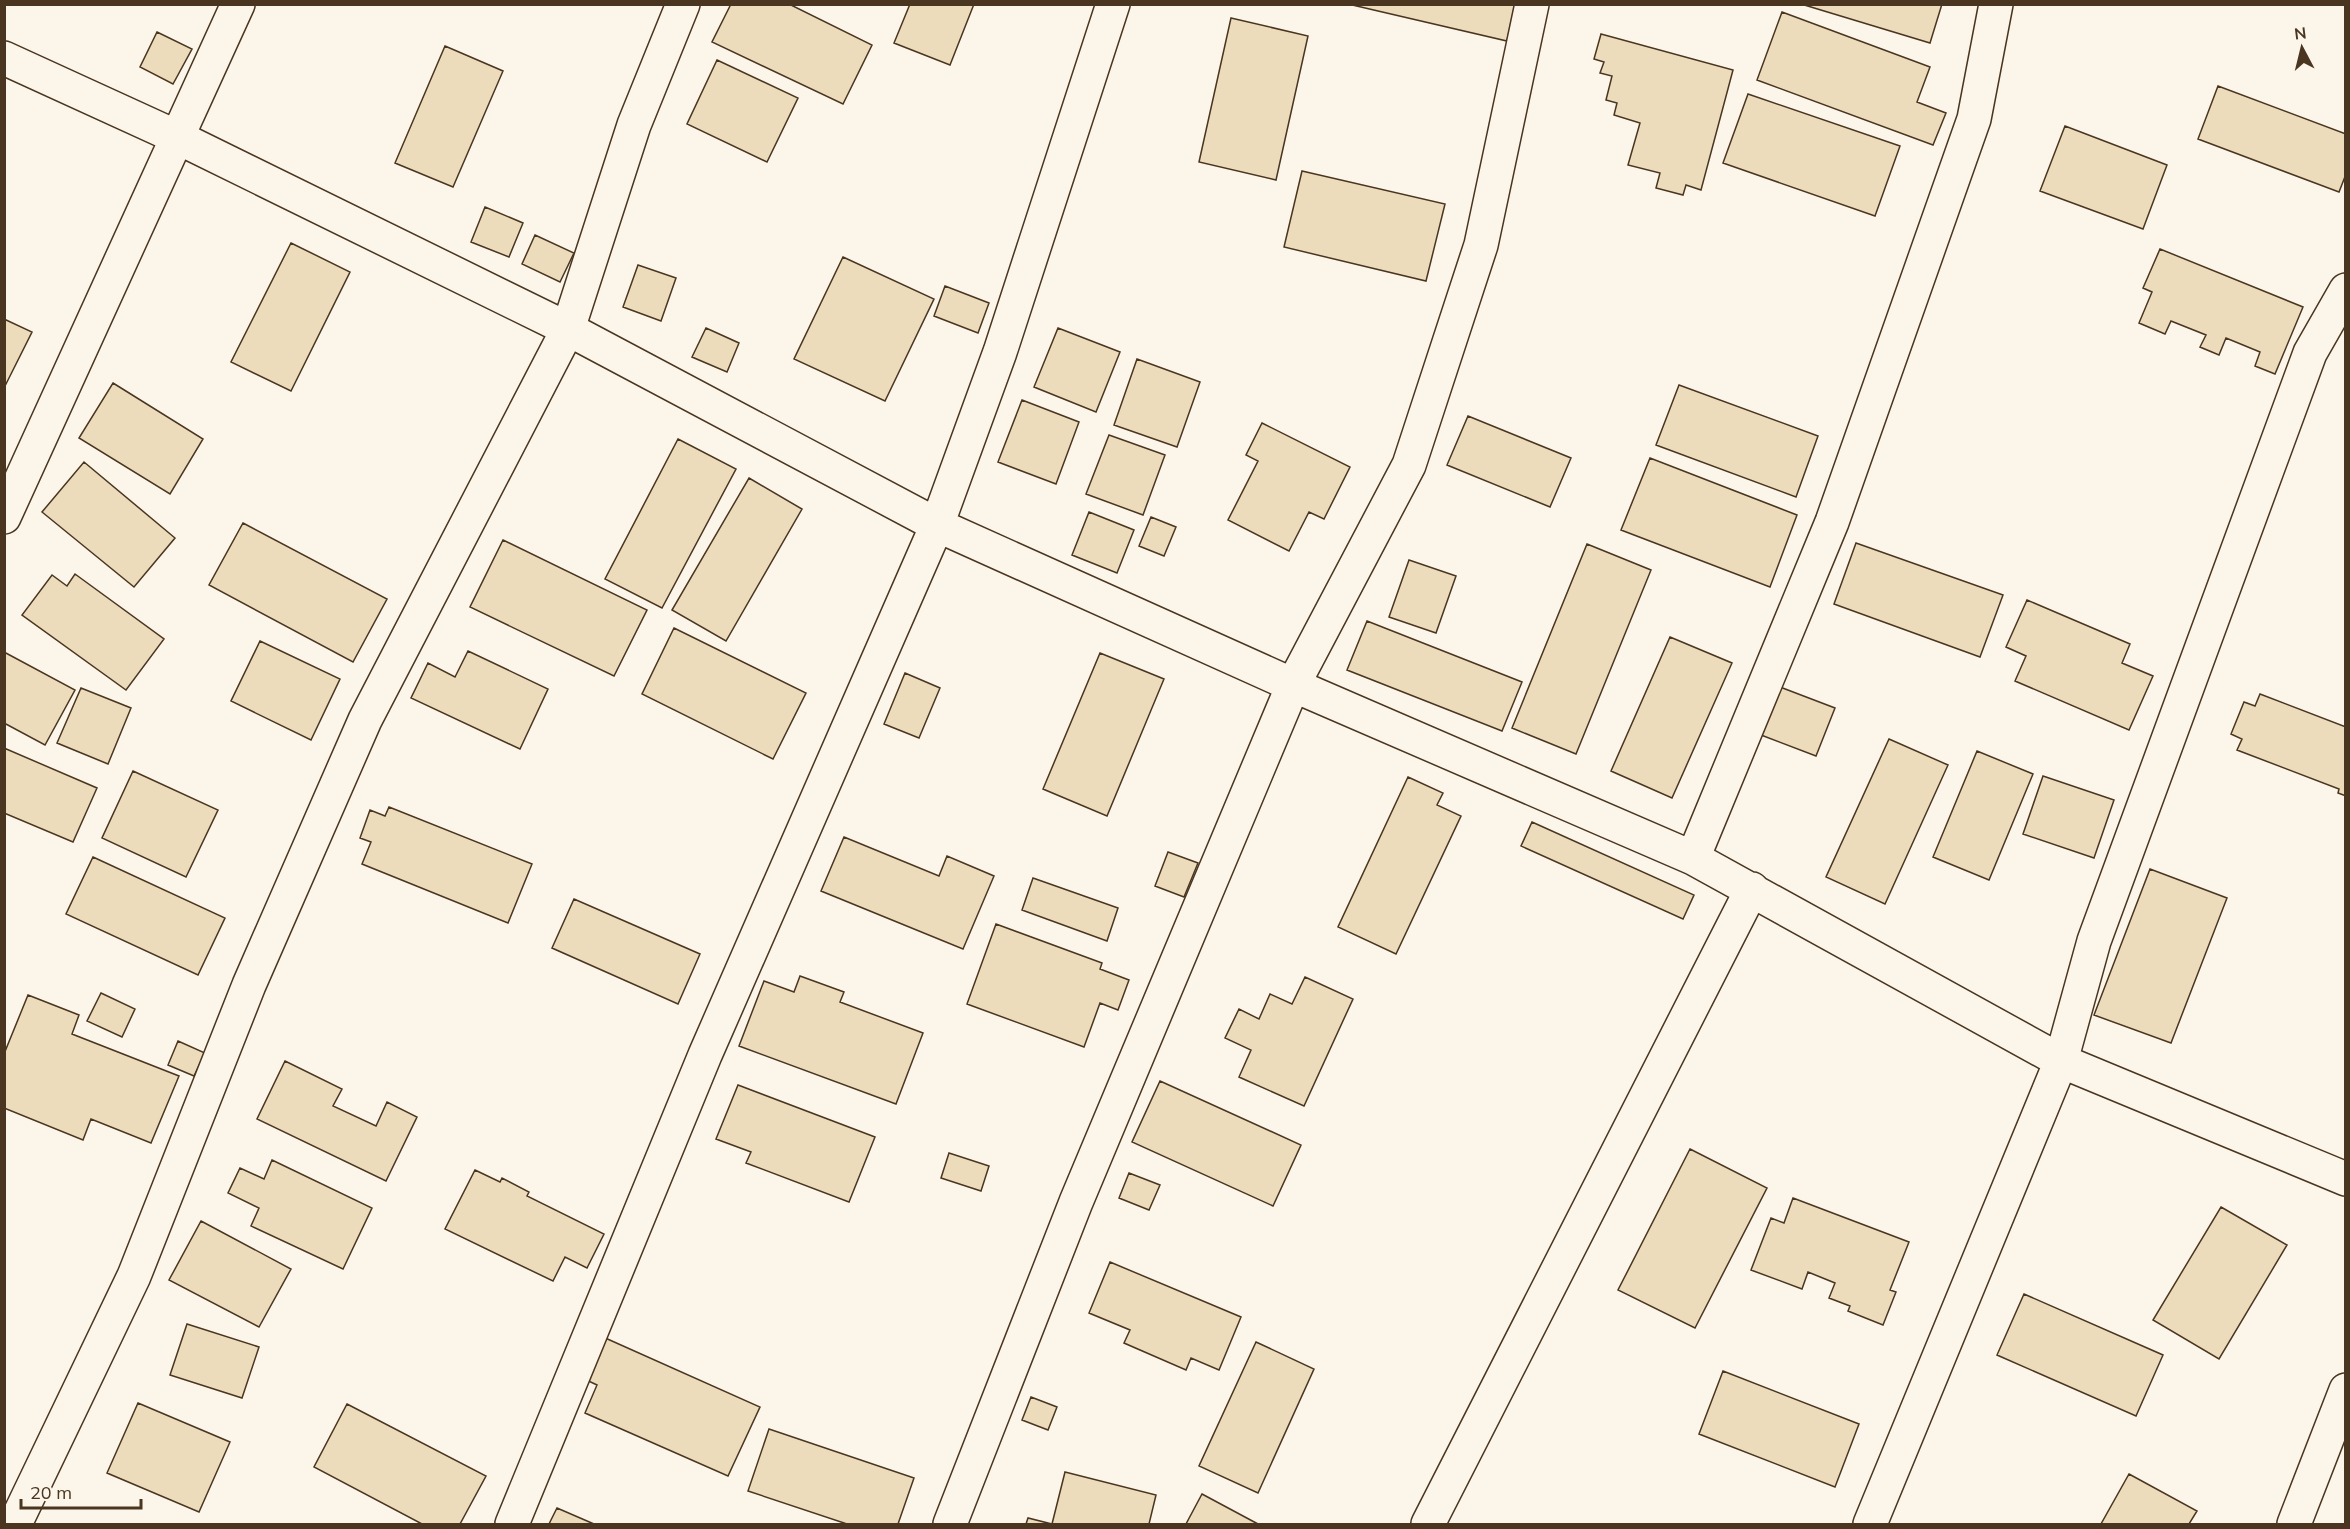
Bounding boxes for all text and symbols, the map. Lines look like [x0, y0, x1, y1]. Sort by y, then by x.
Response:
north arrow [2272, 18, 2332, 78]
text: N [2293, 22, 2307, 44]
scale bar [21, 1472, 141, 1510]
text: 20 m [30, 1481, 72, 1504]

